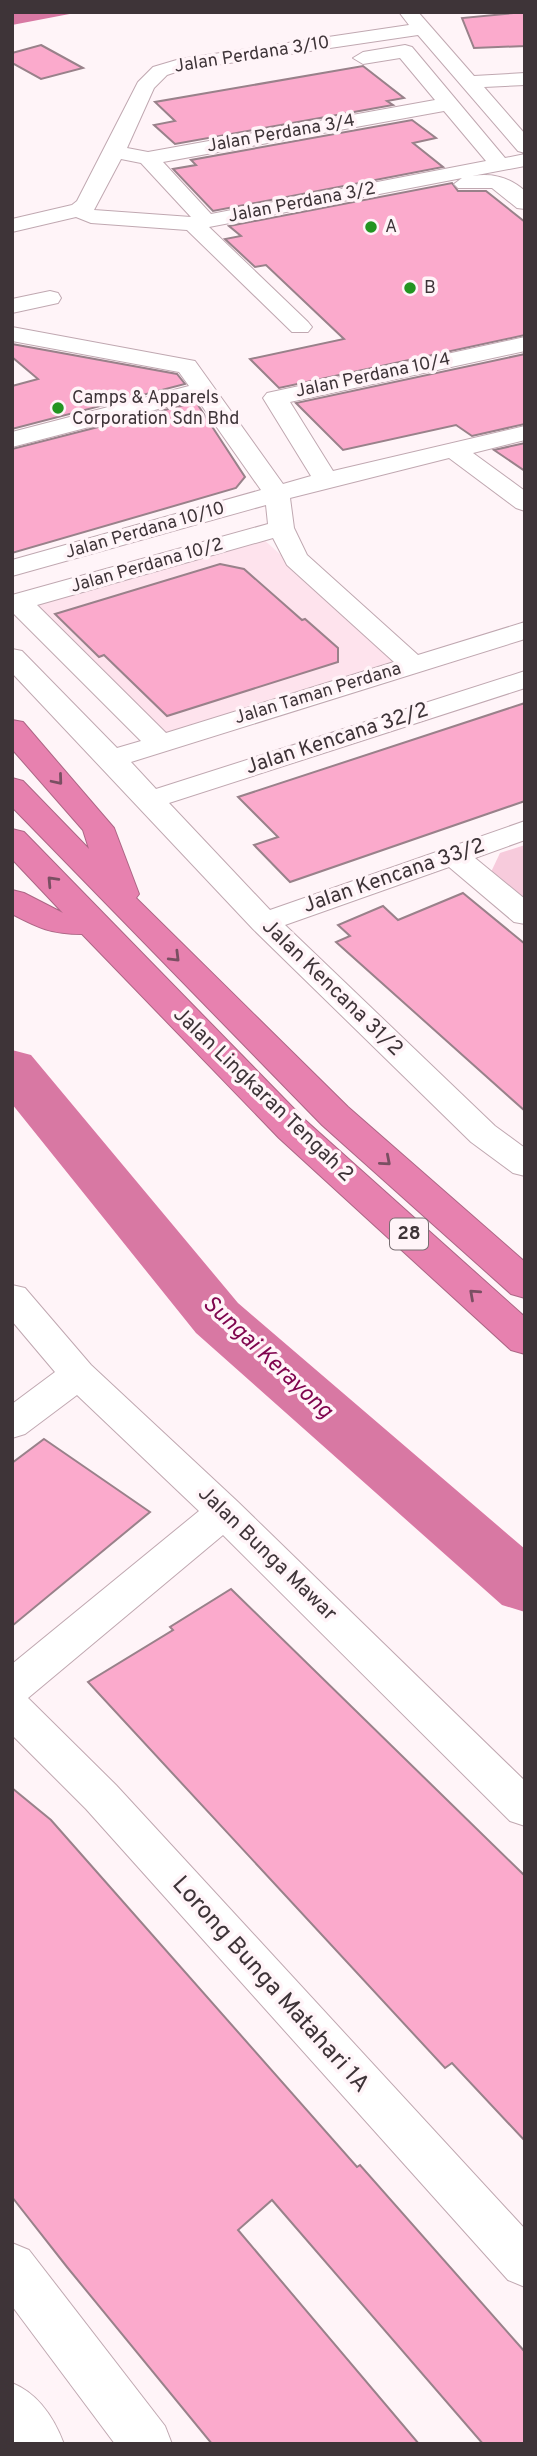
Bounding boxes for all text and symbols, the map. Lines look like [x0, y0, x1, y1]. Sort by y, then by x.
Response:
street label: Jalan Perdana 3/10 [173, 31, 331, 79]
street label: Jalan Perdana 3/4 [205, 110, 357, 158]
street label: Jalan Perdana 3/2 [226, 177, 378, 229]
place label: A [385, 216, 397, 239]
marker: A [363, 219, 379, 235]
place label: B [424, 277, 436, 300]
marker: B [402, 280, 418, 296]
street label: Jalan Perdana 10/4 [293, 348, 453, 404]
place label: Camps & Apparels Corporation Sdn Bhd [72, 387, 239, 431]
marker: Camps & Apparels Corporation Sdn Bhd [50, 400, 66, 416]
street label: Jalan Perdana 10/10 [63, 497, 227, 565]
street label: Jalan Perdana 10/2 [68, 533, 226, 599]
street label: Jalan Taman Perdana [232, 658, 404, 730]
street label: Jalan Kencana 32/2 [242, 697, 432, 781]
one-way arrow [49, 773, 62, 785]
street label: Jalan Kencana 33/2 [300, 832, 488, 920]
one-way arrow [47, 876, 60, 889]
street label: Jalan Kencana 31/2 [256, 914, 408, 1062]
one-way arrow [167, 948, 180, 961]
street label: Jalan Lingkaran Tengah 2 [167, 1002, 359, 1188]
one-way arrow [378, 1153, 391, 1166]
road number: 28 [390, 1218, 428, 1250]
water label: Sungai Kerayong [196, 1290, 339, 1426]
one-way arrow [469, 1290, 482, 1302]
street label: Jalan Bunga Mawar [192, 1481, 342, 1627]
street label: Lorong Bunga Matahari 1A [165, 1870, 375, 2100]

